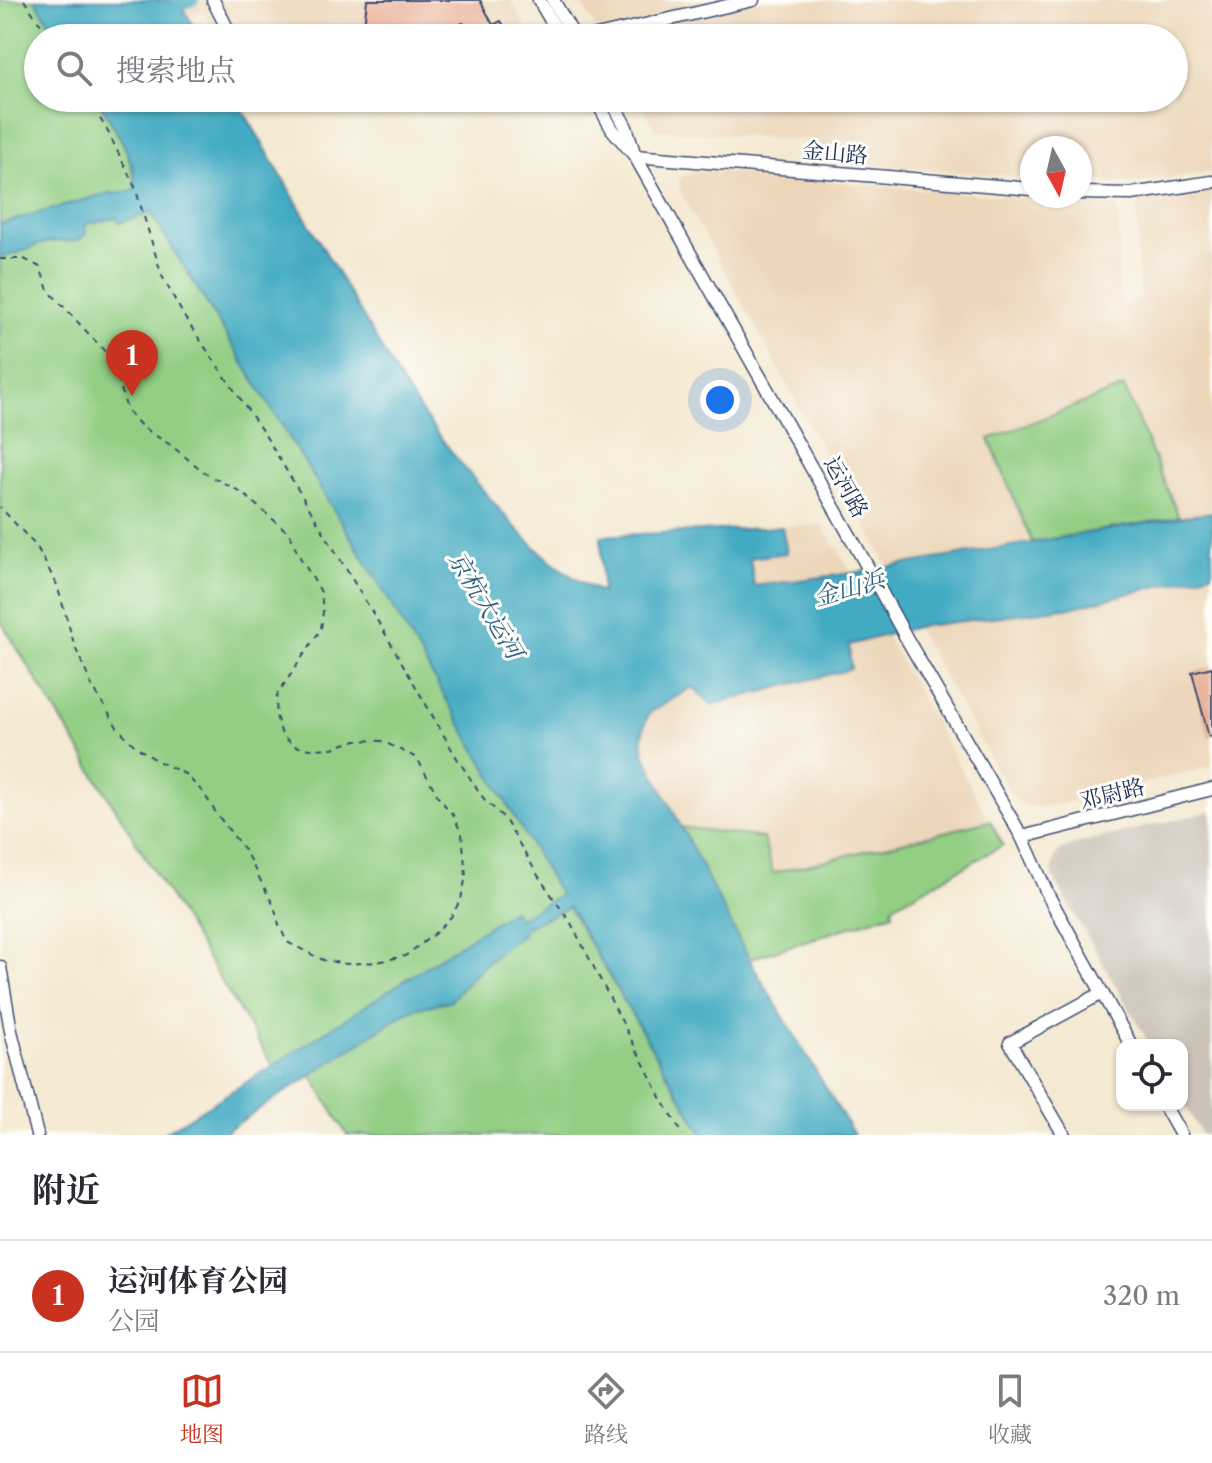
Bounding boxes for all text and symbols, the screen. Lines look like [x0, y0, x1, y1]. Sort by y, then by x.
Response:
search box [24, 24, 1188, 112]
icon: search [52, 46, 96, 90]
text: 搜索地点 [116, 52, 236, 89]
north arrow [1020, 136, 1092, 208]
street label: 金山路 [801, 137, 869, 169]
pin: 1 [106, 330, 158, 396]
your location [700, 380, 740, 420]
street label: 运河路 [818, 452, 874, 522]
water label: 京杭大运河 [443, 546, 531, 667]
water label: 金山浜 [810, 564, 890, 612]
street label: 邓尉路 [1077, 773, 1147, 815]
map controls [1116, 1039, 1188, 1111]
button: locate [1116, 1039, 1188, 1111]
text: 附近 [32, 1169, 100, 1211]
text: 运河体育公园 [108, 1262, 288, 1299]
text: 1 [52, 1280, 64, 1312]
text: 320 m [1103, 1280, 1180, 1312]
text: 公园 [108, 1305, 160, 1337]
tab: 地图 [180, 1369, 224, 1448]
tab: 路线 [584, 1369, 628, 1448]
tab: 收藏 [988, 1369, 1032, 1448]

